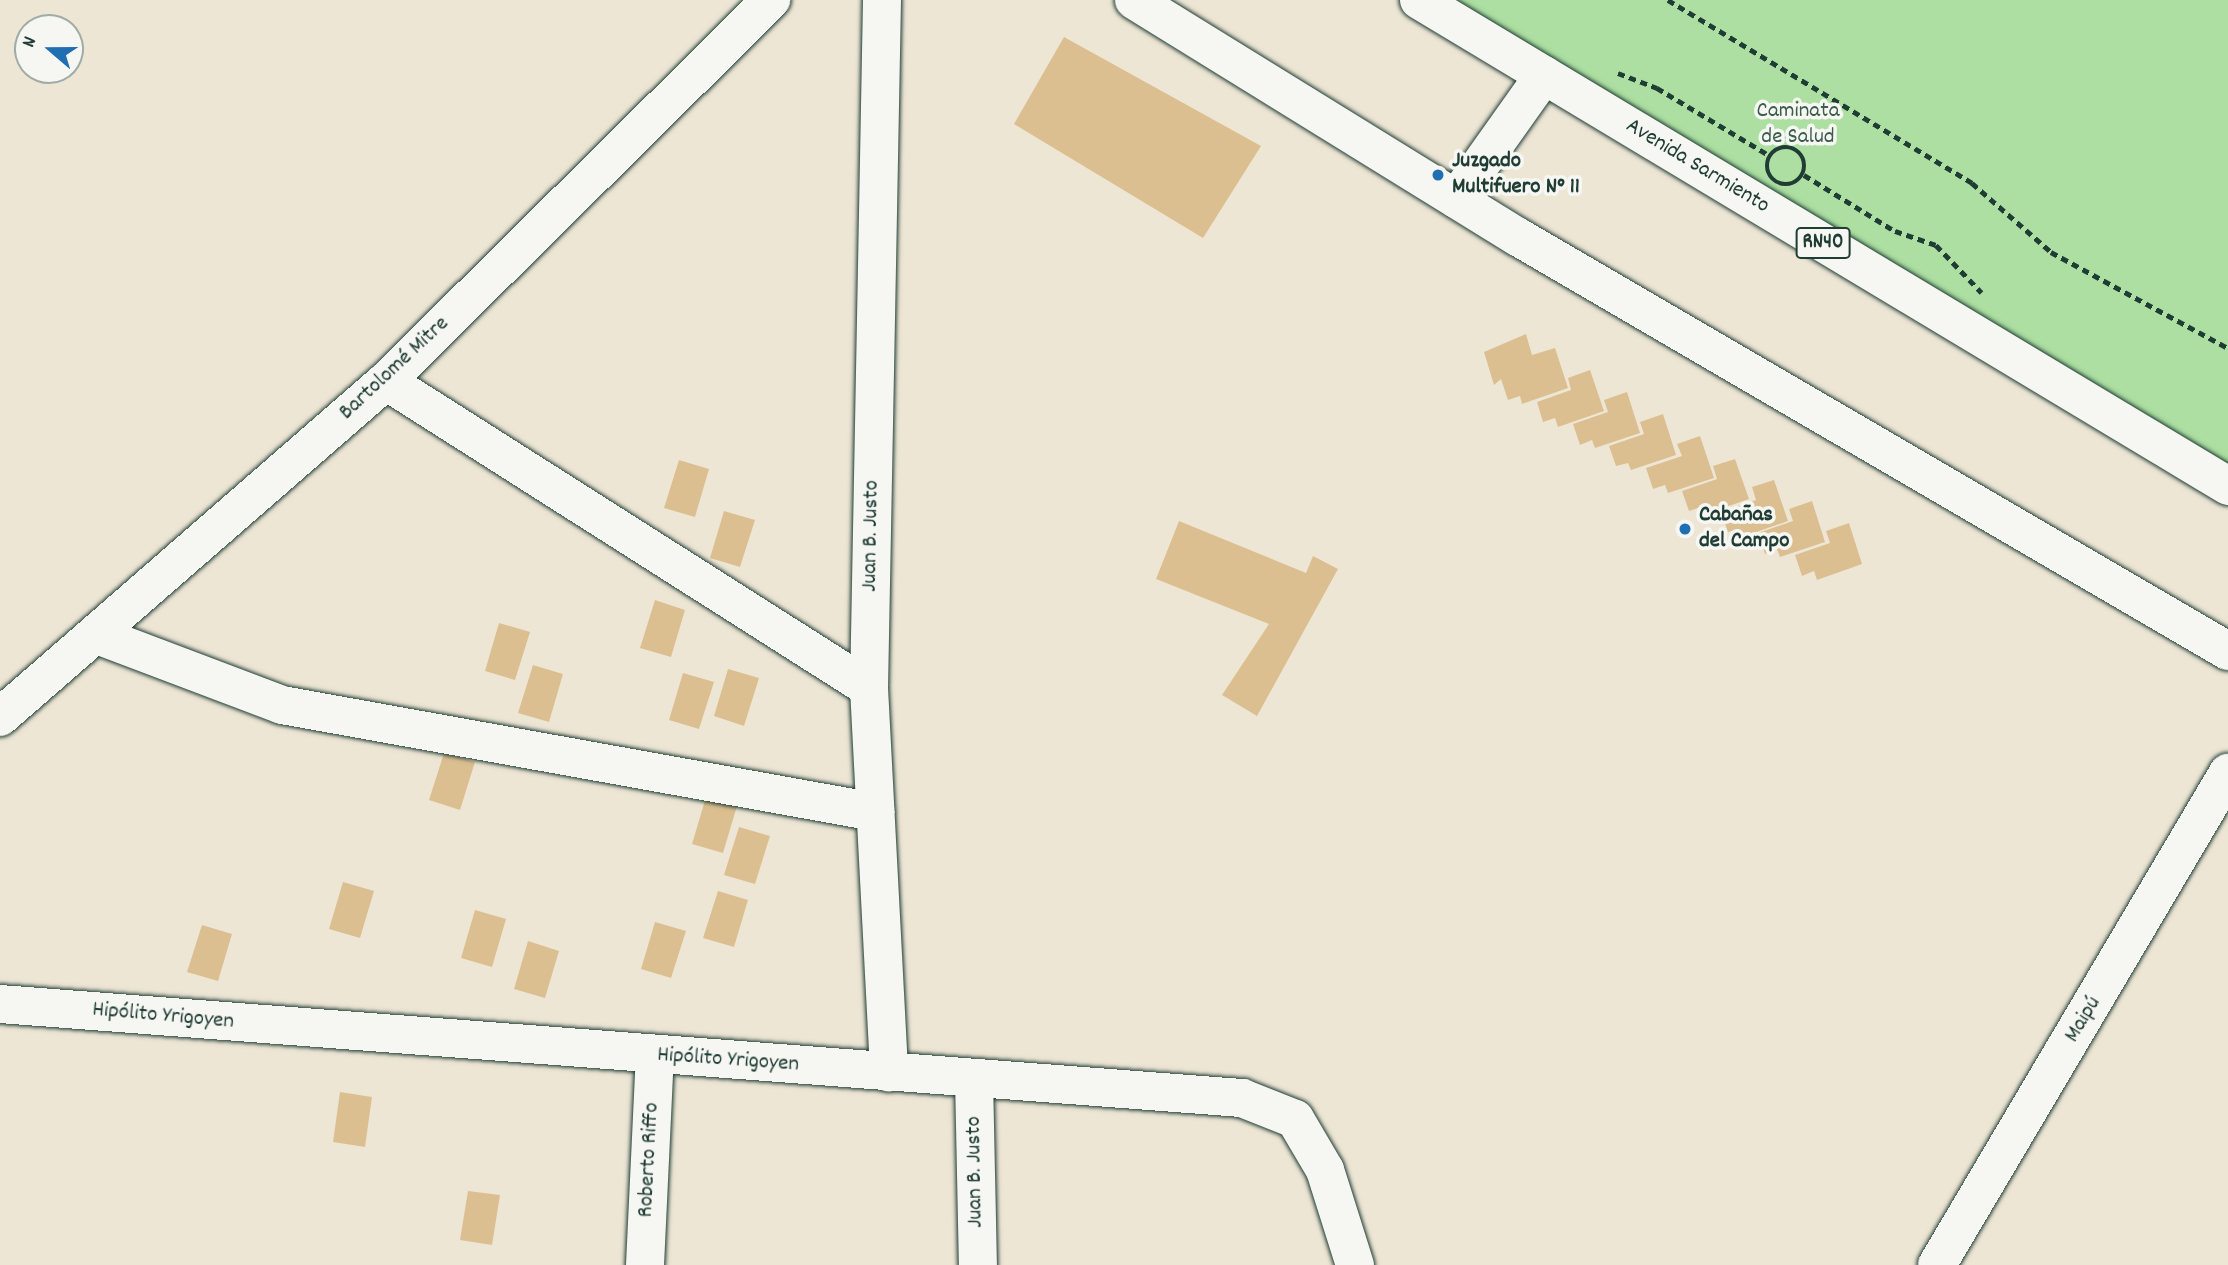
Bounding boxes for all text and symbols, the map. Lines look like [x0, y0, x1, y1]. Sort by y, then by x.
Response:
north arrow [14, 14, 84, 84]
text: N [16, 33, 45, 51]
park label: Caminata de Salud [1757, 98, 1839, 152]
street label: Avenida Sarmiento [1620, 113, 1774, 221]
place label: Juzgado Multifuero N° 11 [1452, 148, 1580, 202]
marker: Juzgado Multifuero N° 11 [1430, 167, 1446, 183]
road number: RN40 [1795, 226, 1851, 260]
street label: Bartolomé Mitre [334, 311, 456, 427]
street label: Juan B. Justo [857, 480, 887, 592]
place label: Cabañas del Campo [1699, 502, 1789, 556]
marker: Cabañas del Campo [1677, 521, 1693, 537]
street label: Maipú [2060, 992, 2108, 1048]
street label: Hipólito Yrigoyen [91, 997, 235, 1037]
street label: Hipólito Yrigoyen [656, 1042, 800, 1080]
street label: Roberto Riffo [633, 1102, 667, 1218]
street label: Juan B. Justo [961, 1116, 991, 1228]

